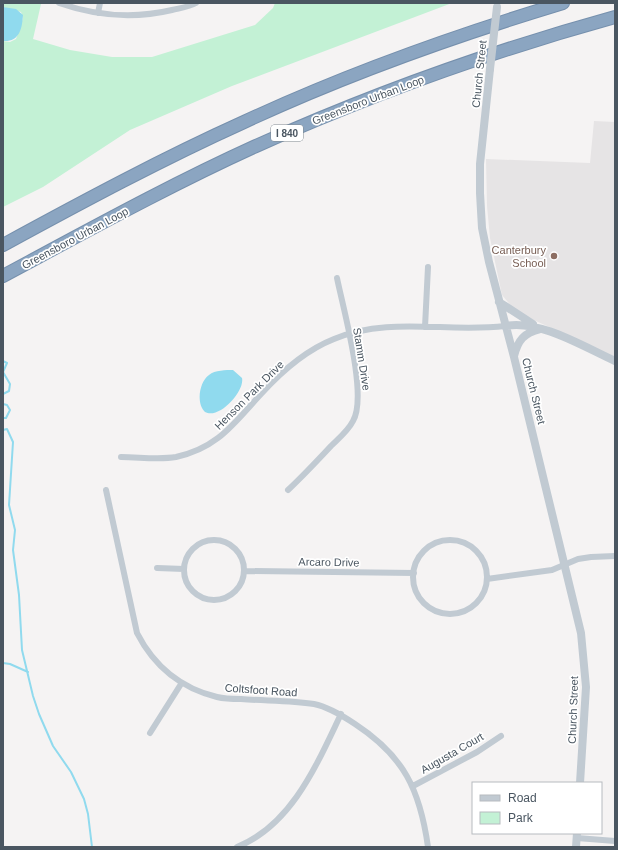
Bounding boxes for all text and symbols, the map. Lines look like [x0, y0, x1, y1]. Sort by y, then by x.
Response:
street label: Church Street [469, 40, 489, 108]
street label: Greensboro Urban Loop [310, 73, 426, 127]
road number: I 840 [271, 125, 303, 141]
street label: Greensboro Urban Loop [20, 205, 130, 271]
place label: Canterbury School [492, 244, 546, 269]
marker: Canterbury School [549, 251, 559, 261]
street label: Stamm Drive [351, 327, 373, 391]
street label: Church Street [520, 357, 548, 425]
street label: Henson Park Drive [212, 358, 286, 432]
street label: Arcaro Drive [298, 555, 360, 569]
street label: Church Street [566, 676, 580, 744]
street label: Coltsfoot Road [224, 681, 298, 699]
street label: Augusta Court [419, 730, 485, 776]
legend [472, 782, 602, 834]
text: Road [508, 791, 537, 805]
text: Park [508, 811, 534, 825]

